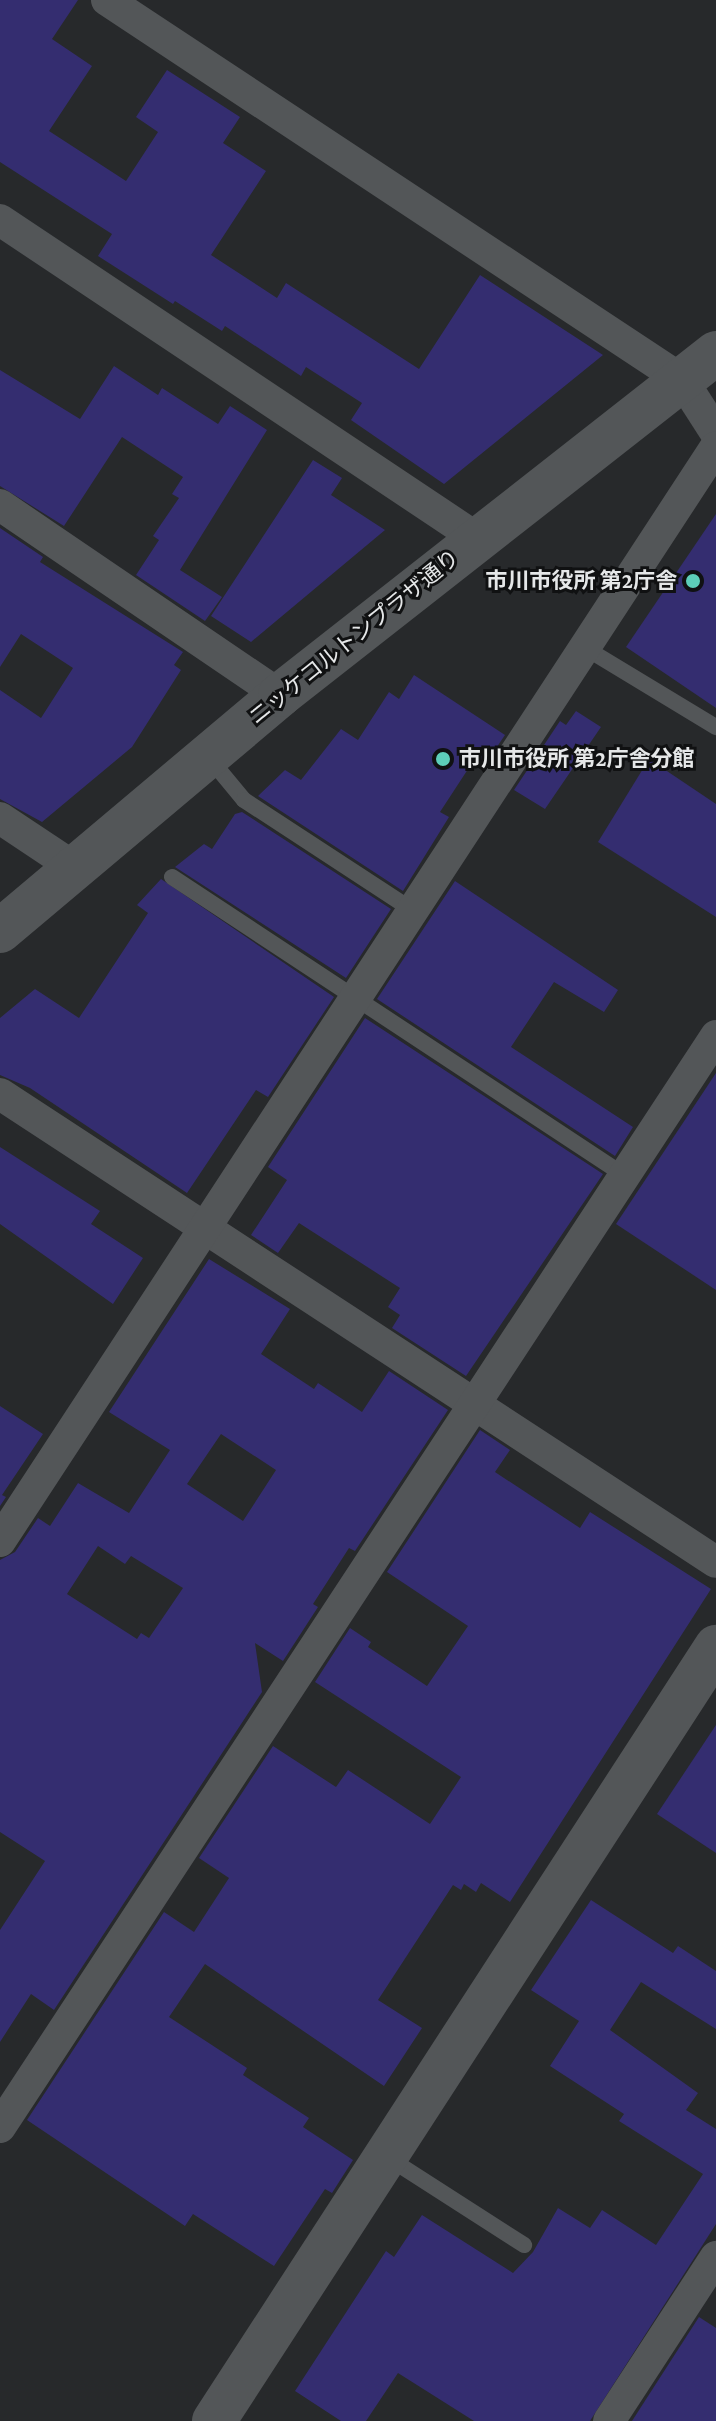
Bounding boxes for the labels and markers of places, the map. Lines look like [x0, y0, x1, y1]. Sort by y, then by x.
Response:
place label: 市川市役所 第2庁舎 [486, 568, 677, 594]
marker: 市川市役所 第2庁舎 [684, 572, 702, 590]
place label: 市川市役所 第2庁舎分館 [459, 746, 694, 772]
marker: 市川市役所 第2庁舎分館 [434, 750, 452, 768]

